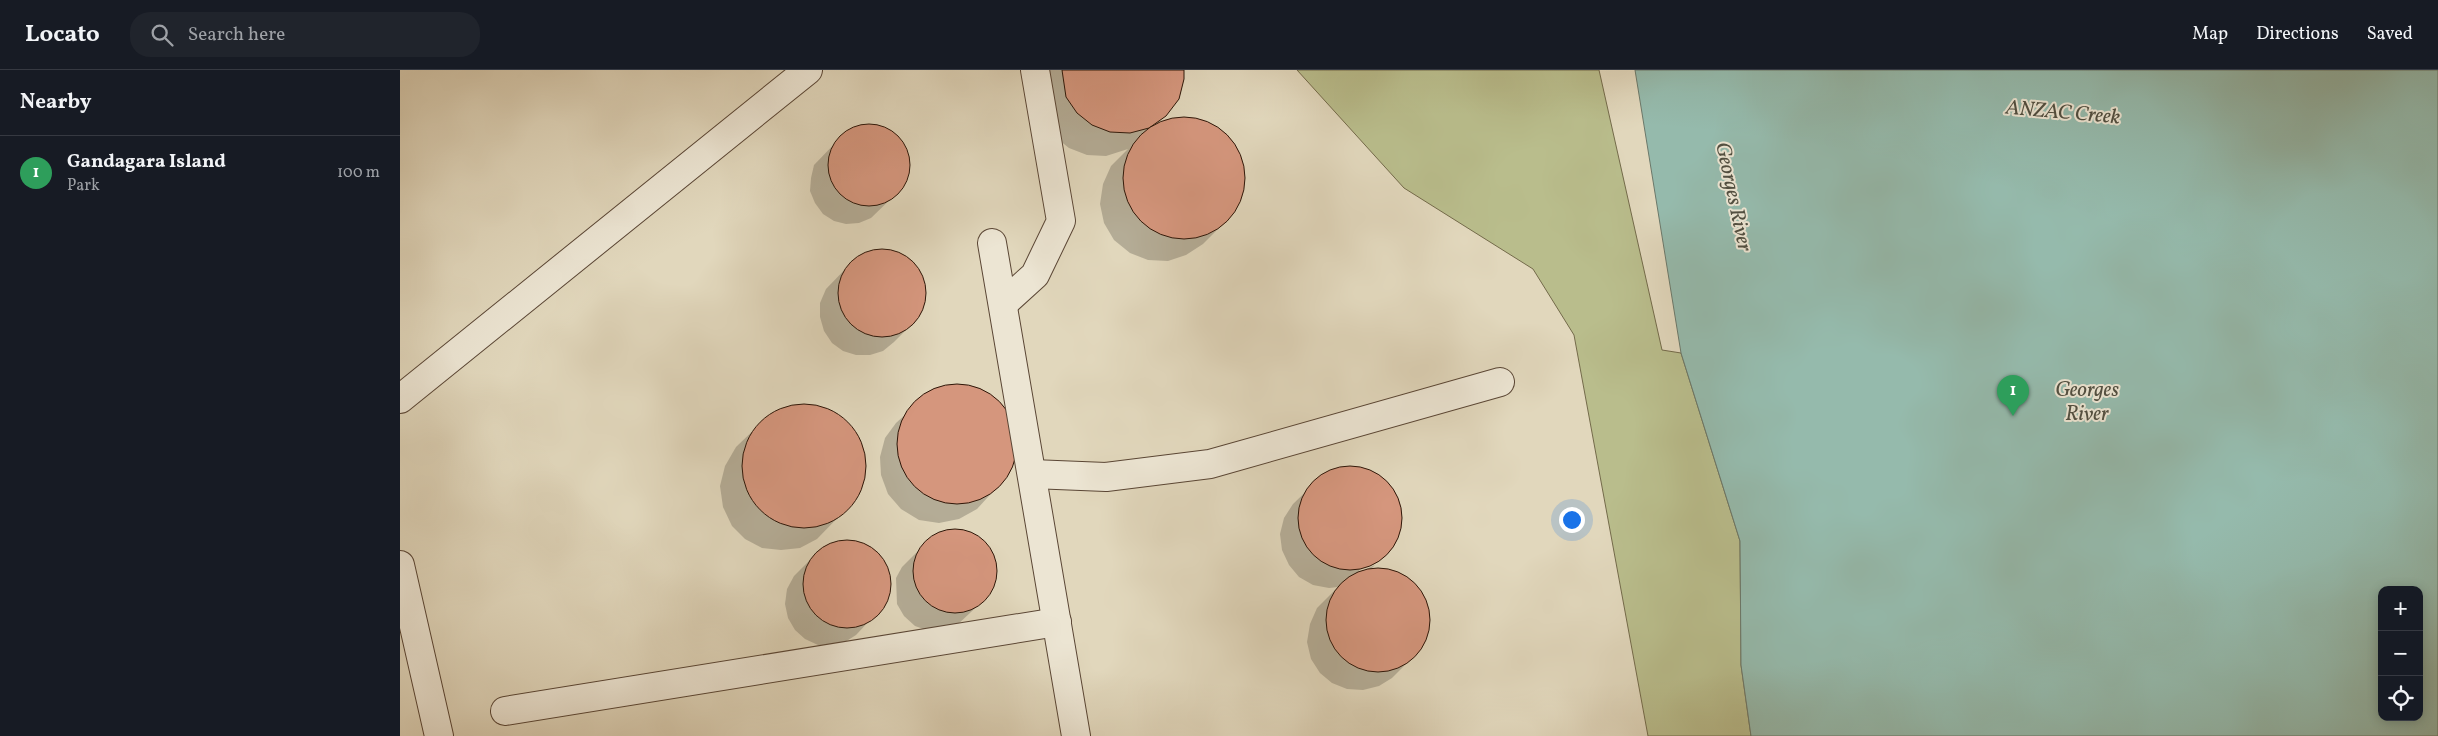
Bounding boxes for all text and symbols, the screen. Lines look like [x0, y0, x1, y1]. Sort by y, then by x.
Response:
search box [130, 12, 480, 57]
text: Locato [25, 18, 100, 52]
icon: search [148, 21, 176, 49]
text: Search here [188, 22, 285, 48]
text: Map [2192, 22, 2228, 47]
text: Directions [2256, 22, 2339, 47]
text: Saved [2367, 22, 2413, 47]
text: Nearby [20, 88, 91, 117]
water label: ANZAC Creek [2004, 93, 2122, 132]
water label: Georges River [1707, 140, 1759, 254]
text: Gandagara Island [67, 149, 226, 175]
text: 1 [33, 162, 39, 184]
text: 100 m [337, 162, 380, 184]
text: Park [67, 175, 100, 197]
pin: 1 [1997, 375, 2029, 416]
water label: Georges River [2055, 376, 2119, 429]
your location [1559, 507, 1585, 533]
map controls [2378, 586, 2423, 721]
button: + [2378, 586, 2423, 631]
button: − [2378, 631, 2423, 676]
button: locate [2378, 676, 2423, 721]

